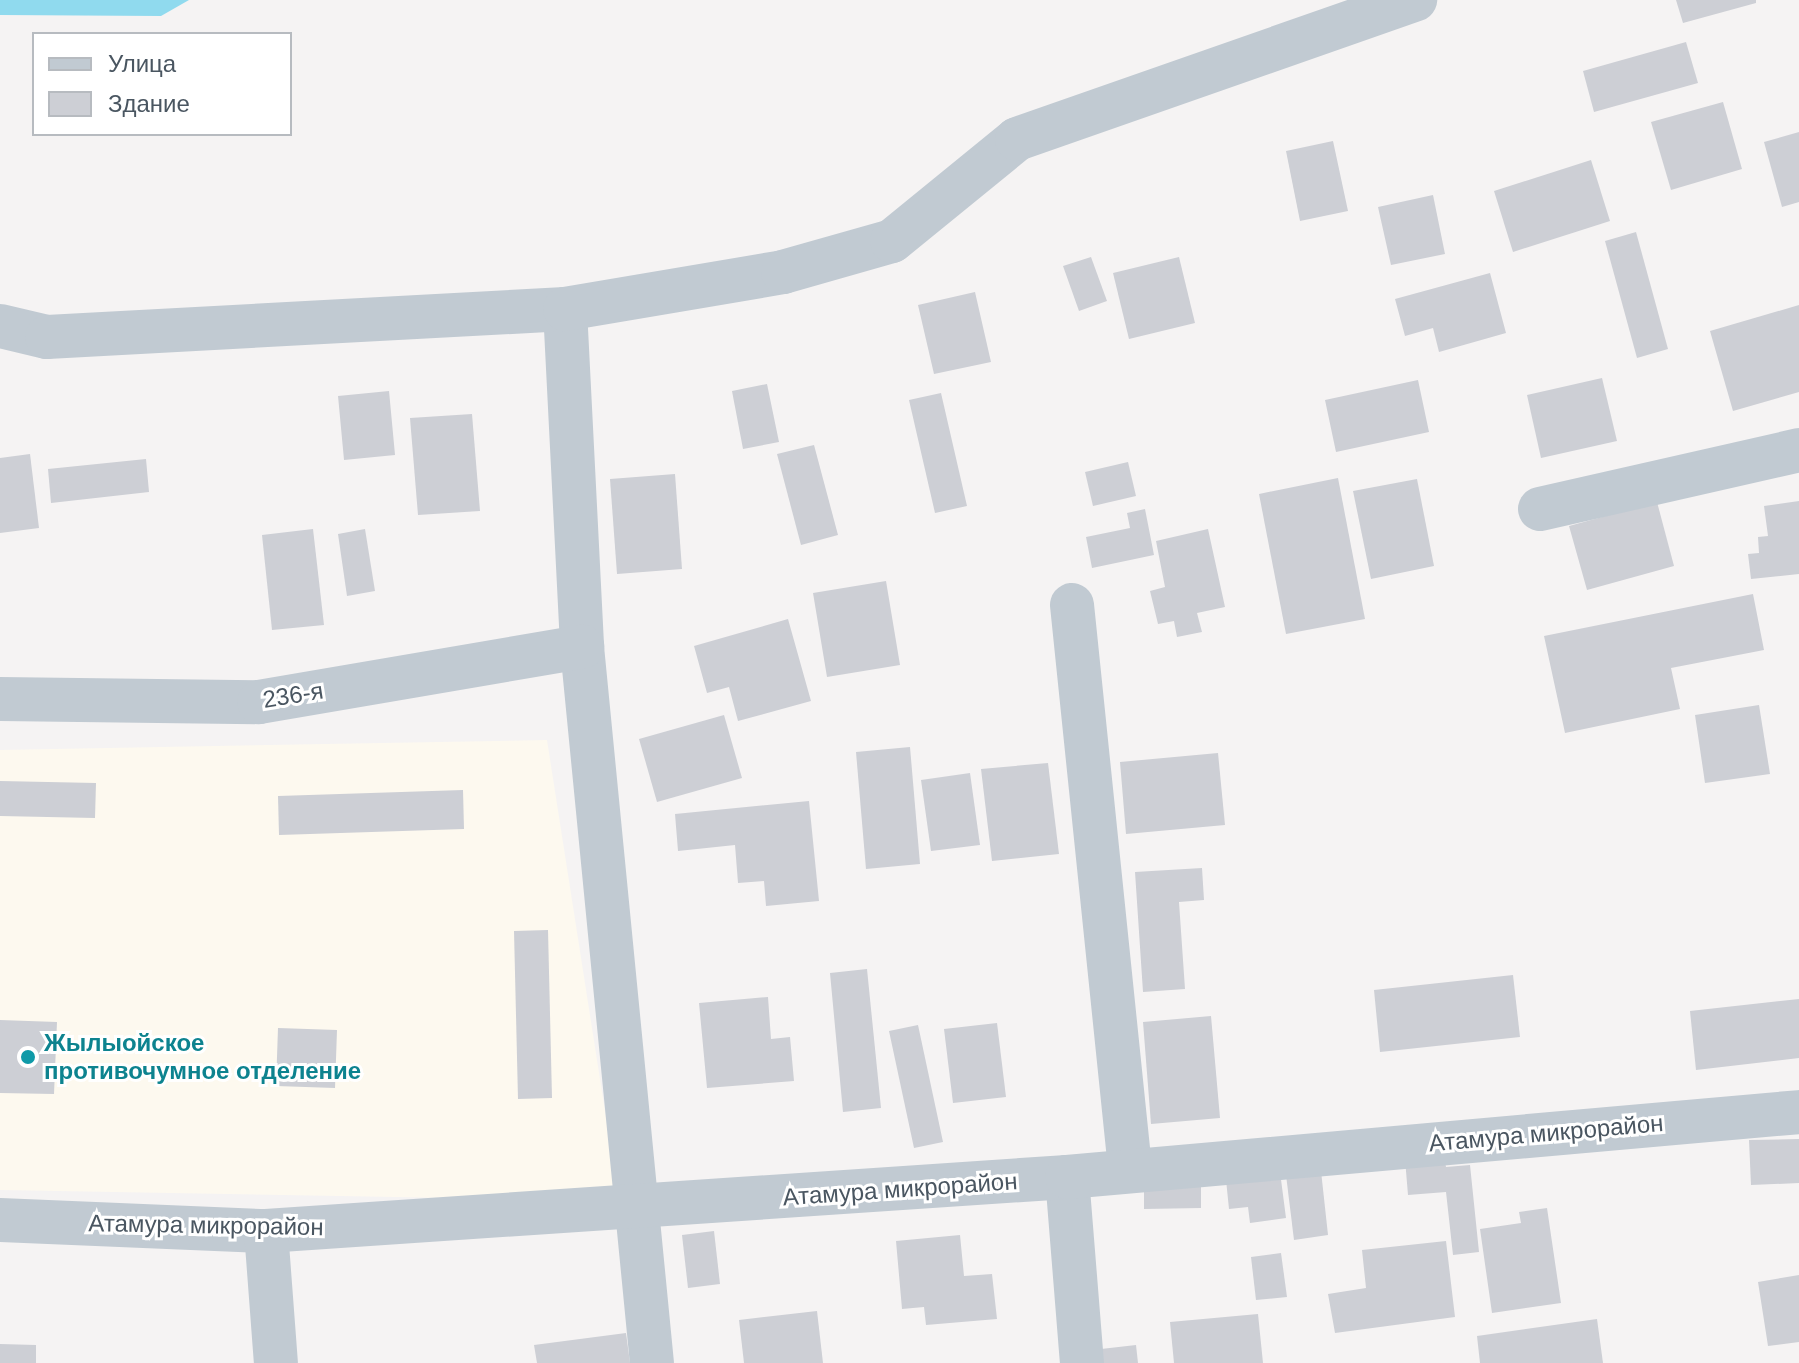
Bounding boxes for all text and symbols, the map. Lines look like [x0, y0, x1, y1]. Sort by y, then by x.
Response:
legend [32, 32, 292, 136]
text: Улица [108, 50, 176, 77]
text: Здание [108, 90, 190, 117]
street label: 236-я [261, 676, 325, 714]
place label: Жылыойское противочумное отделение [44, 1029, 361, 1085]
marker: Жылыойское противочумное отделение [19, 1048, 37, 1066]
street label: Атамура микрорайон [1428, 1108, 1664, 1158]
street label: Атамура микрорайон [782, 1166, 1018, 1212]
street label: Атамура микрорайон [88, 1209, 324, 1241]

